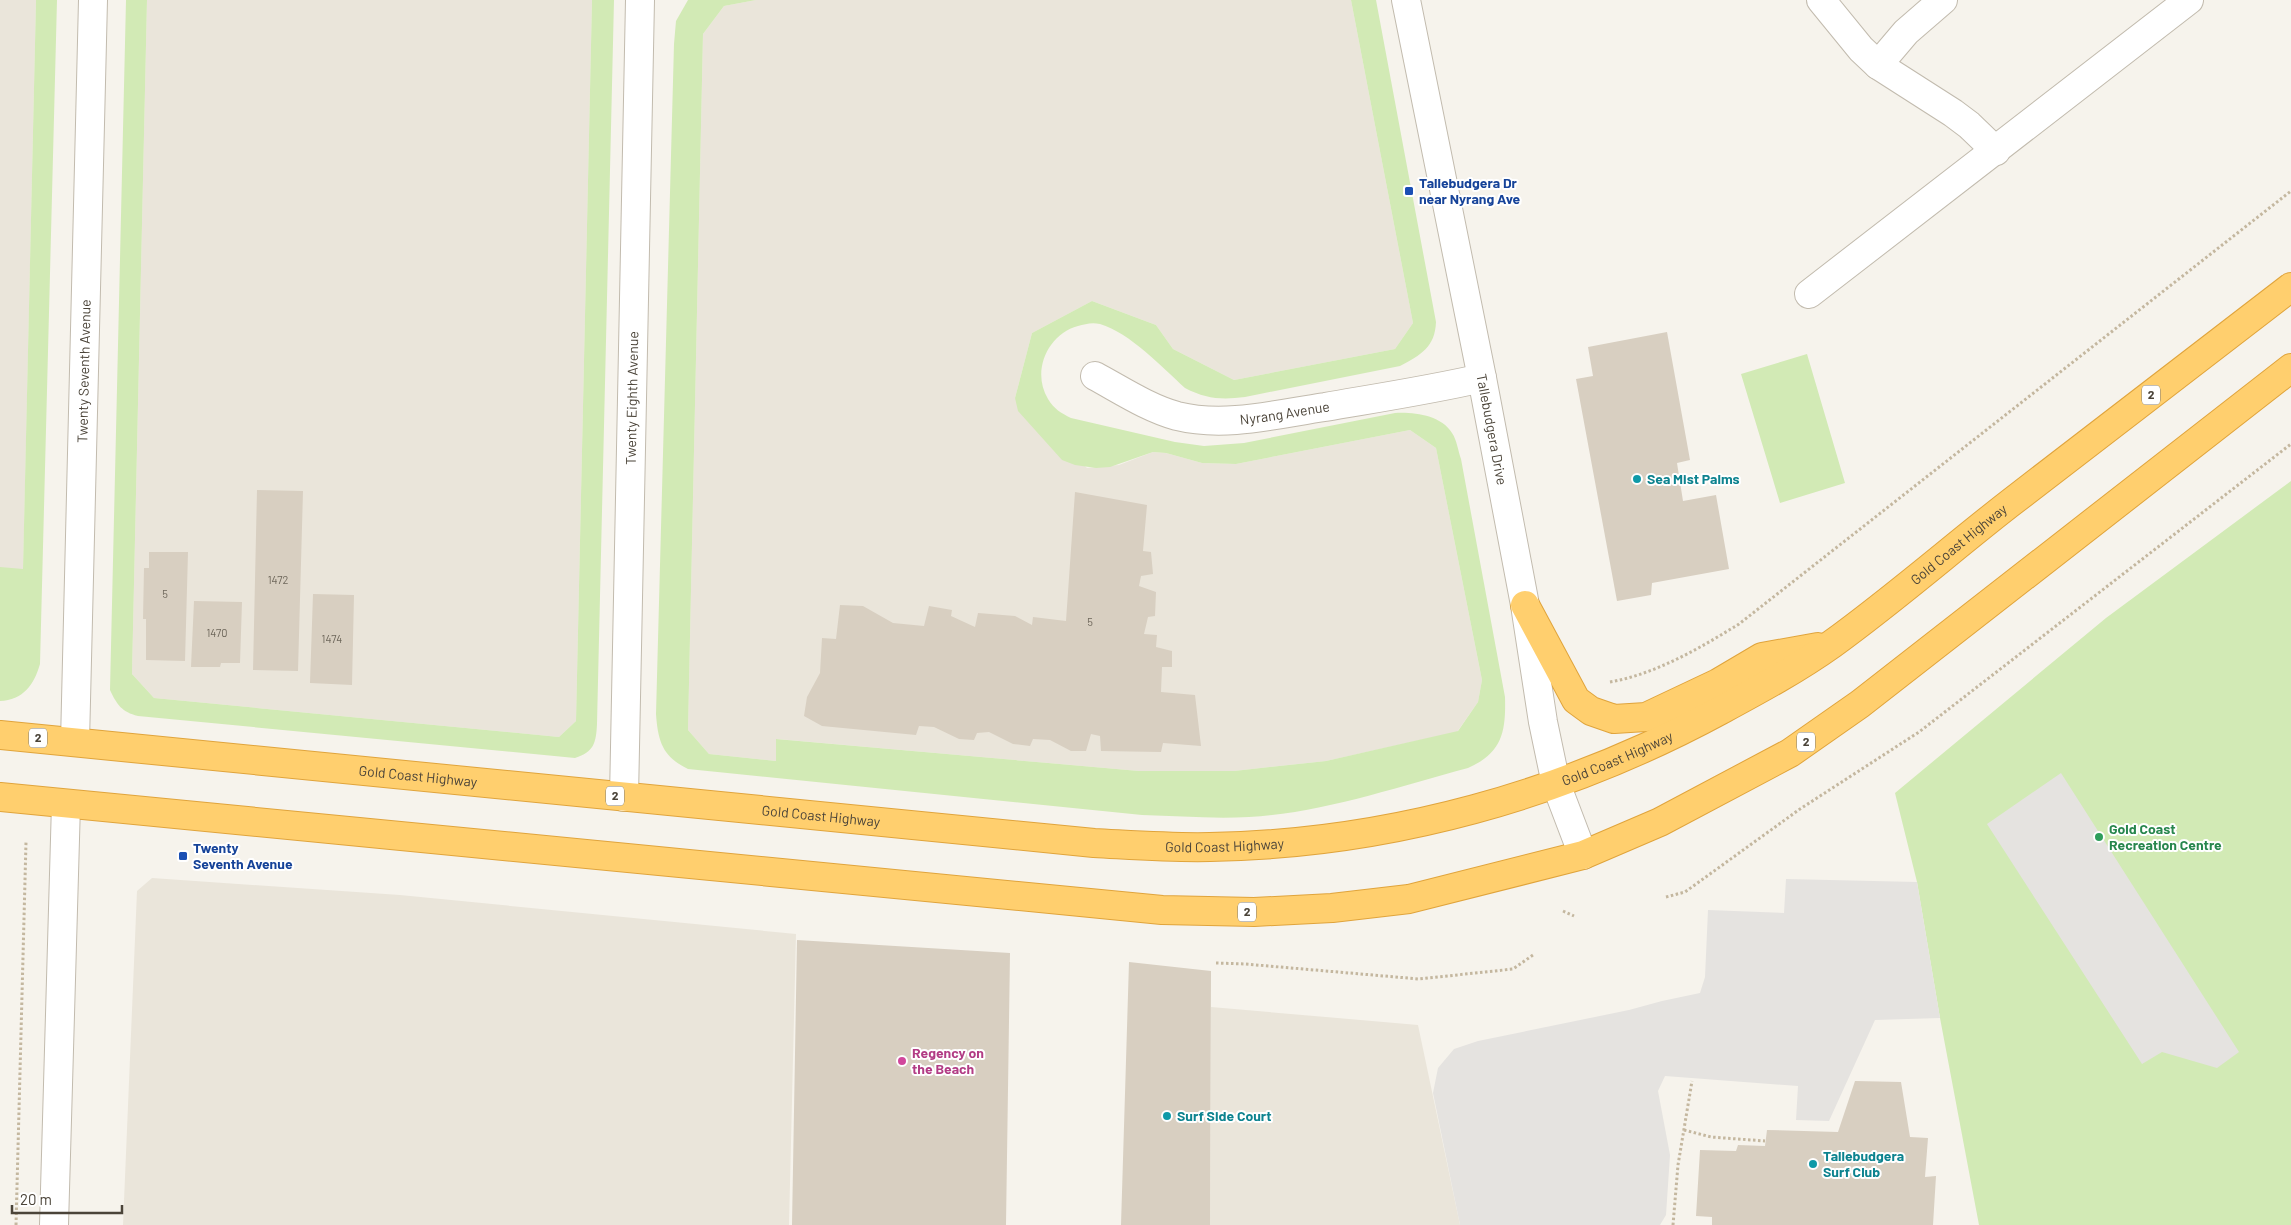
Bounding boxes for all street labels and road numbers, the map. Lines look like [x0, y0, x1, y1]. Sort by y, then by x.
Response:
street label: Twenty Seventh Avenue [73, 299, 94, 443]
street label: Twenty Eighth Avenue [622, 331, 641, 465]
street label: Tallebudgera Drive [1473, 372, 1511, 486]
road number: 2 [2142, 386, 2160, 404]
street label: Nyrang Avenue [1239, 397, 1331, 428]
street label: Gold Coast Highway [1907, 500, 2010, 588]
street label: Gold Coast Highway [1559, 727, 1676, 789]
road number: 2 [29, 728, 47, 748]
road number: 2 [1797, 732, 1815, 752]
street label: Gold Coast Highway [358, 761, 479, 790]
road number: 2 [606, 786, 624, 806]
street label: Gold Coast Highway [761, 801, 882, 830]
street label: Gold Coast Highway [1165, 834, 1285, 855]
road number: 2 [1238, 902, 1256, 922]

